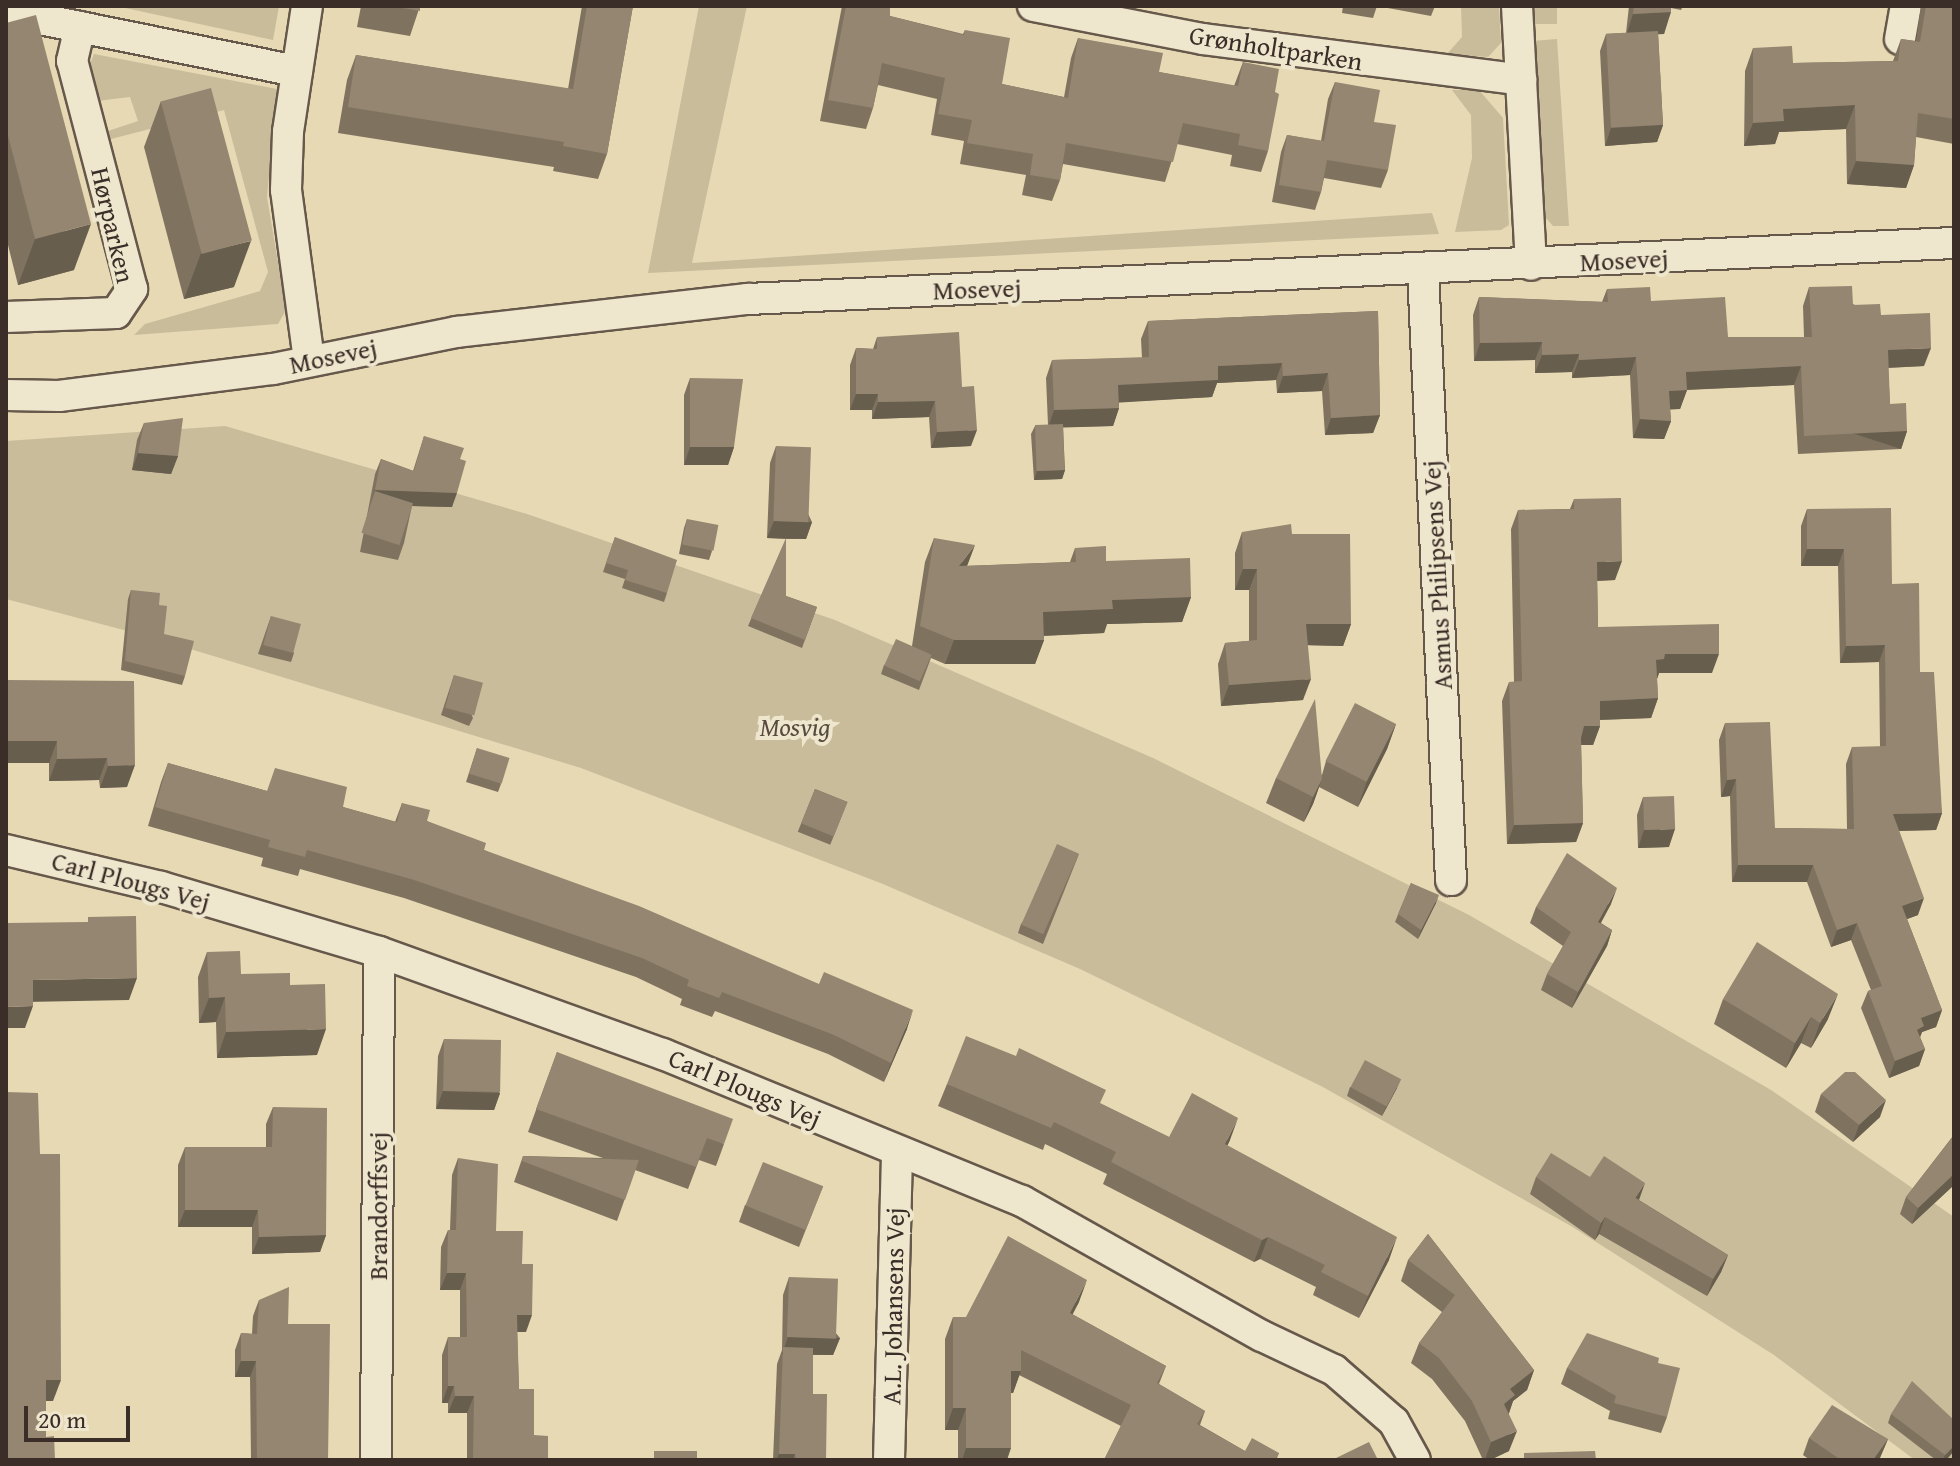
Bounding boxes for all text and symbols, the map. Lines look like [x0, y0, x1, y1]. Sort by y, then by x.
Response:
street label: Grønholtparken [1187, 19, 1365, 77]
street label: Hørparken [85, 164, 141, 286]
street label: Mosevej [1579, 242, 1669, 278]
street label: Mosevej [932, 272, 1022, 306]
street label: Mosevej [286, 332, 380, 380]
street label: Asmus Philipsens Vej [1415, 459, 1459, 691]
park label: Mosvig [760, 711, 830, 743]
street label: Carl Plougs Vej [49, 845, 213, 917]
street label: Carl Plougs Vej [664, 1042, 826, 1134]
street label: Brandorffsvej [362, 1132, 394, 1280]
street label: A.L. Johansens Vej [876, 1207, 910, 1405]
scale bar [28, 1390, 134, 1440]
text: 20 m [38, 1402, 86, 1437]

